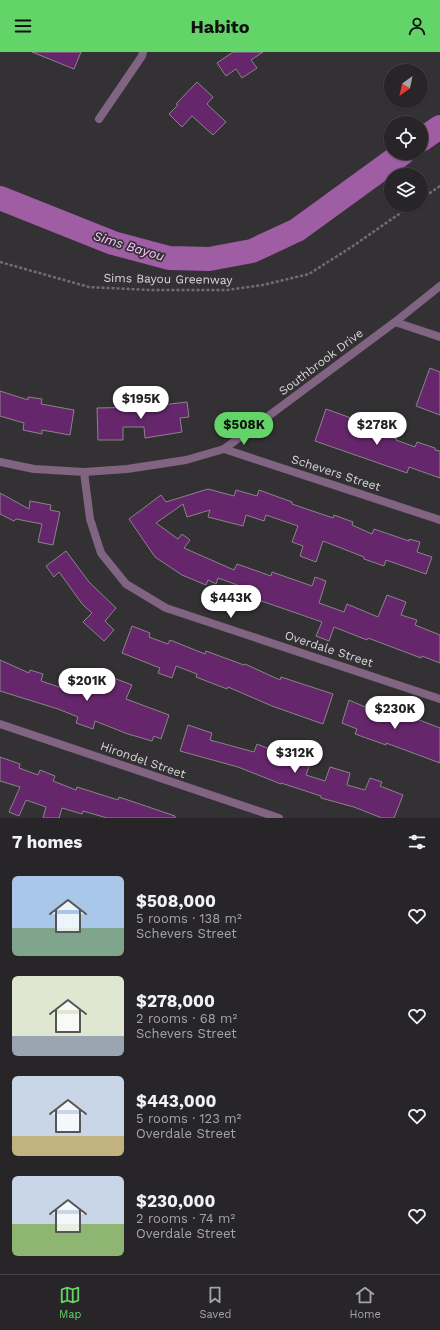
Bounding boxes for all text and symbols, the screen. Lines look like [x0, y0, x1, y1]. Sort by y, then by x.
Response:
icon: menu [12, 15, 34, 37]
icon: person [406, 15, 428, 37]
text: Habito [191, 16, 249, 37]
north arrow [384, 64, 428, 108]
map controls [384, 64, 428, 212]
button: locate [384, 116, 428, 160]
button: layers [384, 168, 428, 212]
water label: Sims Bayou [92, 228, 166, 264]
street label: Sims Bayou Greenway [103, 271, 233, 287]
street label: Southbrook Drive [276, 326, 366, 398]
pin: $195K [113, 386, 169, 420]
text: $195K [122, 391, 160, 406]
pin: $508K [216, 412, 272, 446]
pin: $278K [349, 412, 405, 446]
text: $508K [223, 417, 265, 432]
text: $278K [357, 417, 397, 432]
street label: Schevers Street [290, 452, 382, 494]
pin: $443K [203, 585, 259, 619]
text: $443K [210, 590, 252, 605]
street label: Overdale Street [283, 628, 375, 670]
pin: $201K [59, 668, 115, 702]
text: $201K [67, 673, 107, 688]
pin: $230K [367, 696, 423, 730]
text: $230K [374, 701, 416, 716]
street label: Hirondel Street [99, 739, 187, 781]
pin: $312K [267, 740, 323, 774]
text: $312K [276, 745, 314, 760]
icon: filters [406, 831, 428, 853]
text: 7 homes [12, 832, 82, 852]
text: $508,000 [136, 891, 216, 911]
icon: home [44, 892, 92, 940]
icon: heart [406, 905, 428, 927]
text: 5 rooms · 138 m² [136, 911, 242, 926]
text: Schevers Street [136, 926, 237, 941]
text: $278,000 [136, 991, 215, 1011]
icon: home [44, 992, 92, 1040]
icon: heart [406, 1005, 428, 1027]
text: 2 rooms · 68 m² [136, 1011, 237, 1026]
text: Schevers Street [136, 1026, 237, 1041]
text: $443,000 [136, 1091, 217, 1111]
icon: home [44, 1092, 92, 1140]
icon: heart [406, 1105, 428, 1127]
text: 5 rooms · 123 m² [136, 1111, 241, 1126]
text: Overdale Street [136, 1126, 236, 1141]
text: $230,000 [136, 1191, 216, 1211]
icon: home [44, 1192, 92, 1240]
icon: heart [406, 1205, 428, 1227]
text: 2 rooms · 74 m² [136, 1211, 235, 1226]
text: Overdale Street [136, 1226, 236, 1241]
tab: Map [59, 1284, 81, 1321]
tab: Saved [200, 1284, 231, 1321]
tab: Home [350, 1284, 381, 1321]

